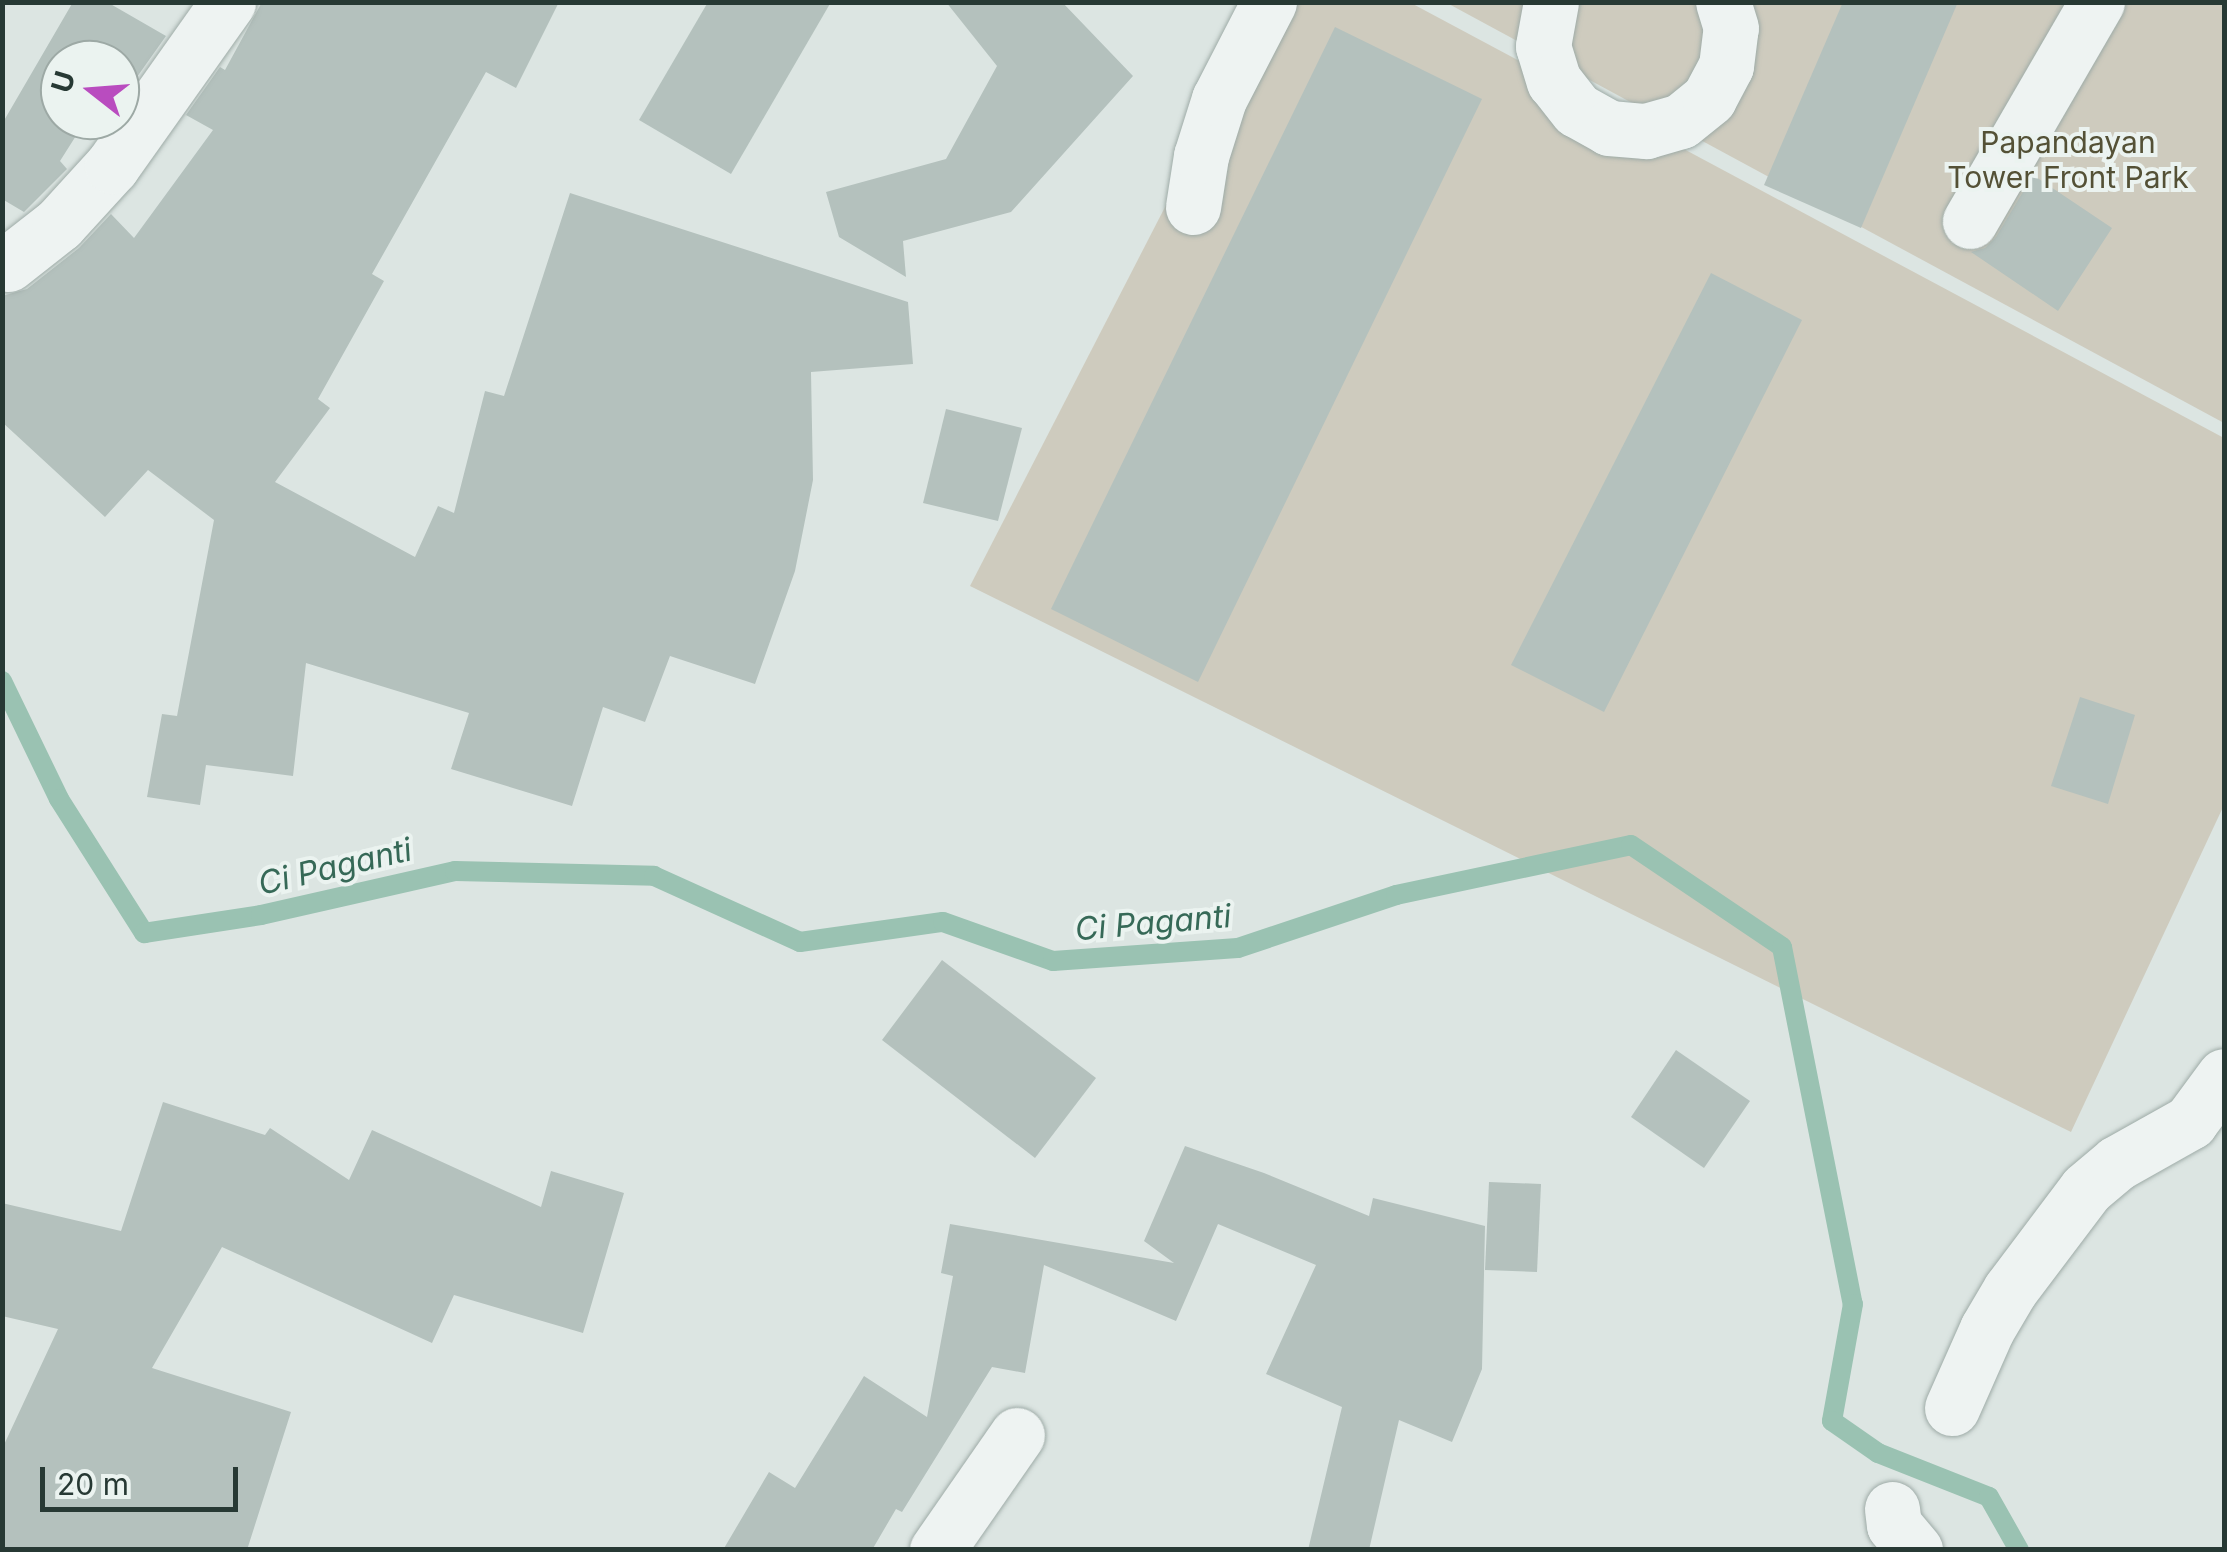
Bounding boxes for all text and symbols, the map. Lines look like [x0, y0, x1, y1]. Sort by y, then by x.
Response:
north arrow [40, 40, 140, 140]
text: U [44, 67, 82, 97]
park label: Papandayan Tower Front Park [1947, 124, 2189, 194]
water label: Ci Paganti [254, 831, 416, 903]
water label: Ci Paganti [1073, 897, 1233, 949]
scale bar [45, 1447, 242, 1509]
text: 20 m [57, 1466, 129, 1502]

